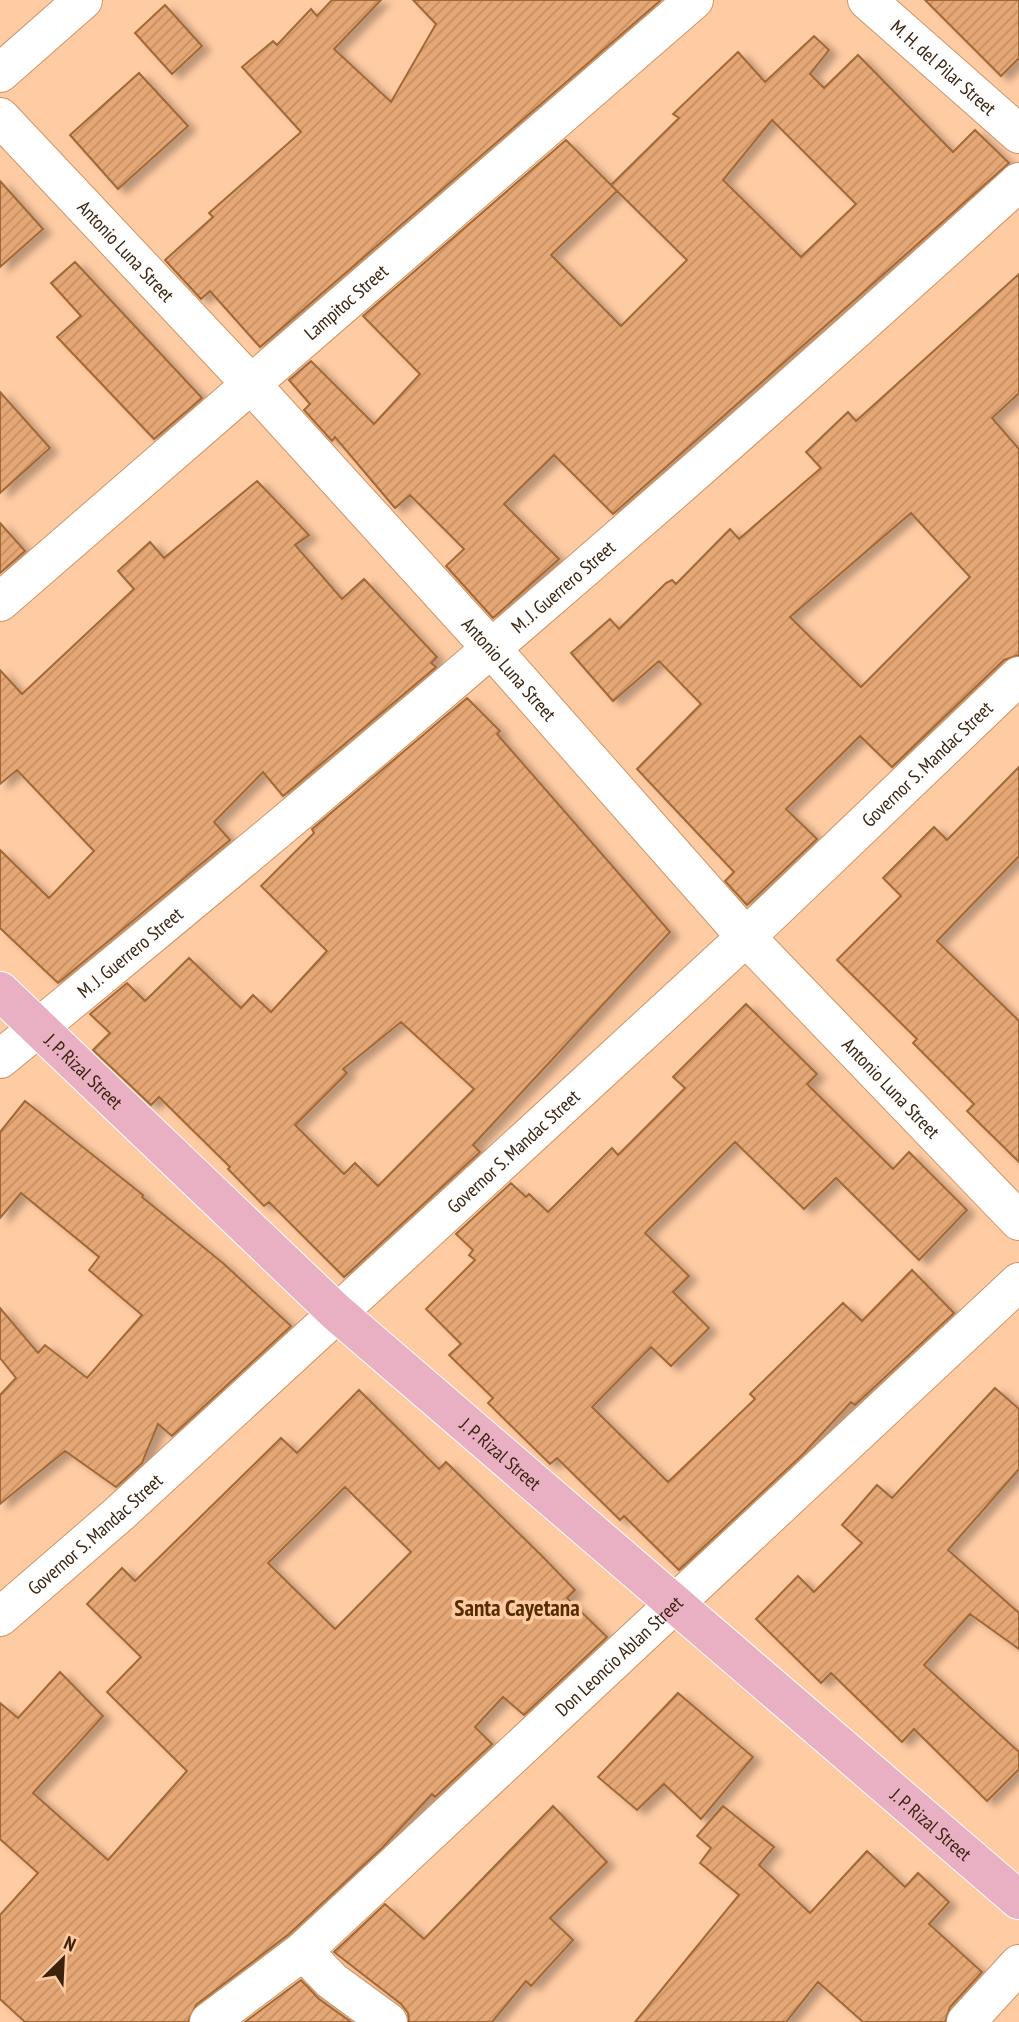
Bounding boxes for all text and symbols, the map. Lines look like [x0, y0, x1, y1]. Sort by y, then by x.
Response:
street label: M. H. del Pilar Street [886, 15, 1002, 121]
street label: Antonio Luna Street [73, 195, 180, 307]
street label: Lampitoc Street [299, 259, 393, 345]
street label: M. J. Guerrero Street [506, 535, 621, 638]
street label: Antonio Luna Street [457, 612, 562, 726]
street label: Governor S. Mandac Street [857, 695, 998, 832]
street label: M. J. Guerrero Street [72, 901, 188, 1003]
street label: J. P. Rizal Street [39, 1028, 129, 1115]
street label: Antonio Luna Street [837, 1033, 946, 1144]
street label: Governor S. Mandac Street [442, 1084, 585, 1218]
street label: J. P. Rizal Street [455, 1412, 547, 1496]
street label: Governor S. Mandac Street [23, 1468, 168, 1600]
street label: Don Leoncio Ablan Street [550, 1590, 688, 1721]
district label: Santa Cayetana [454, 1593, 580, 1622]
street label: J. P. Rizal Street [885, 1782, 977, 1866]
north arrow [28, 1924, 98, 1994]
text: N [60, 1930, 79, 1957]

